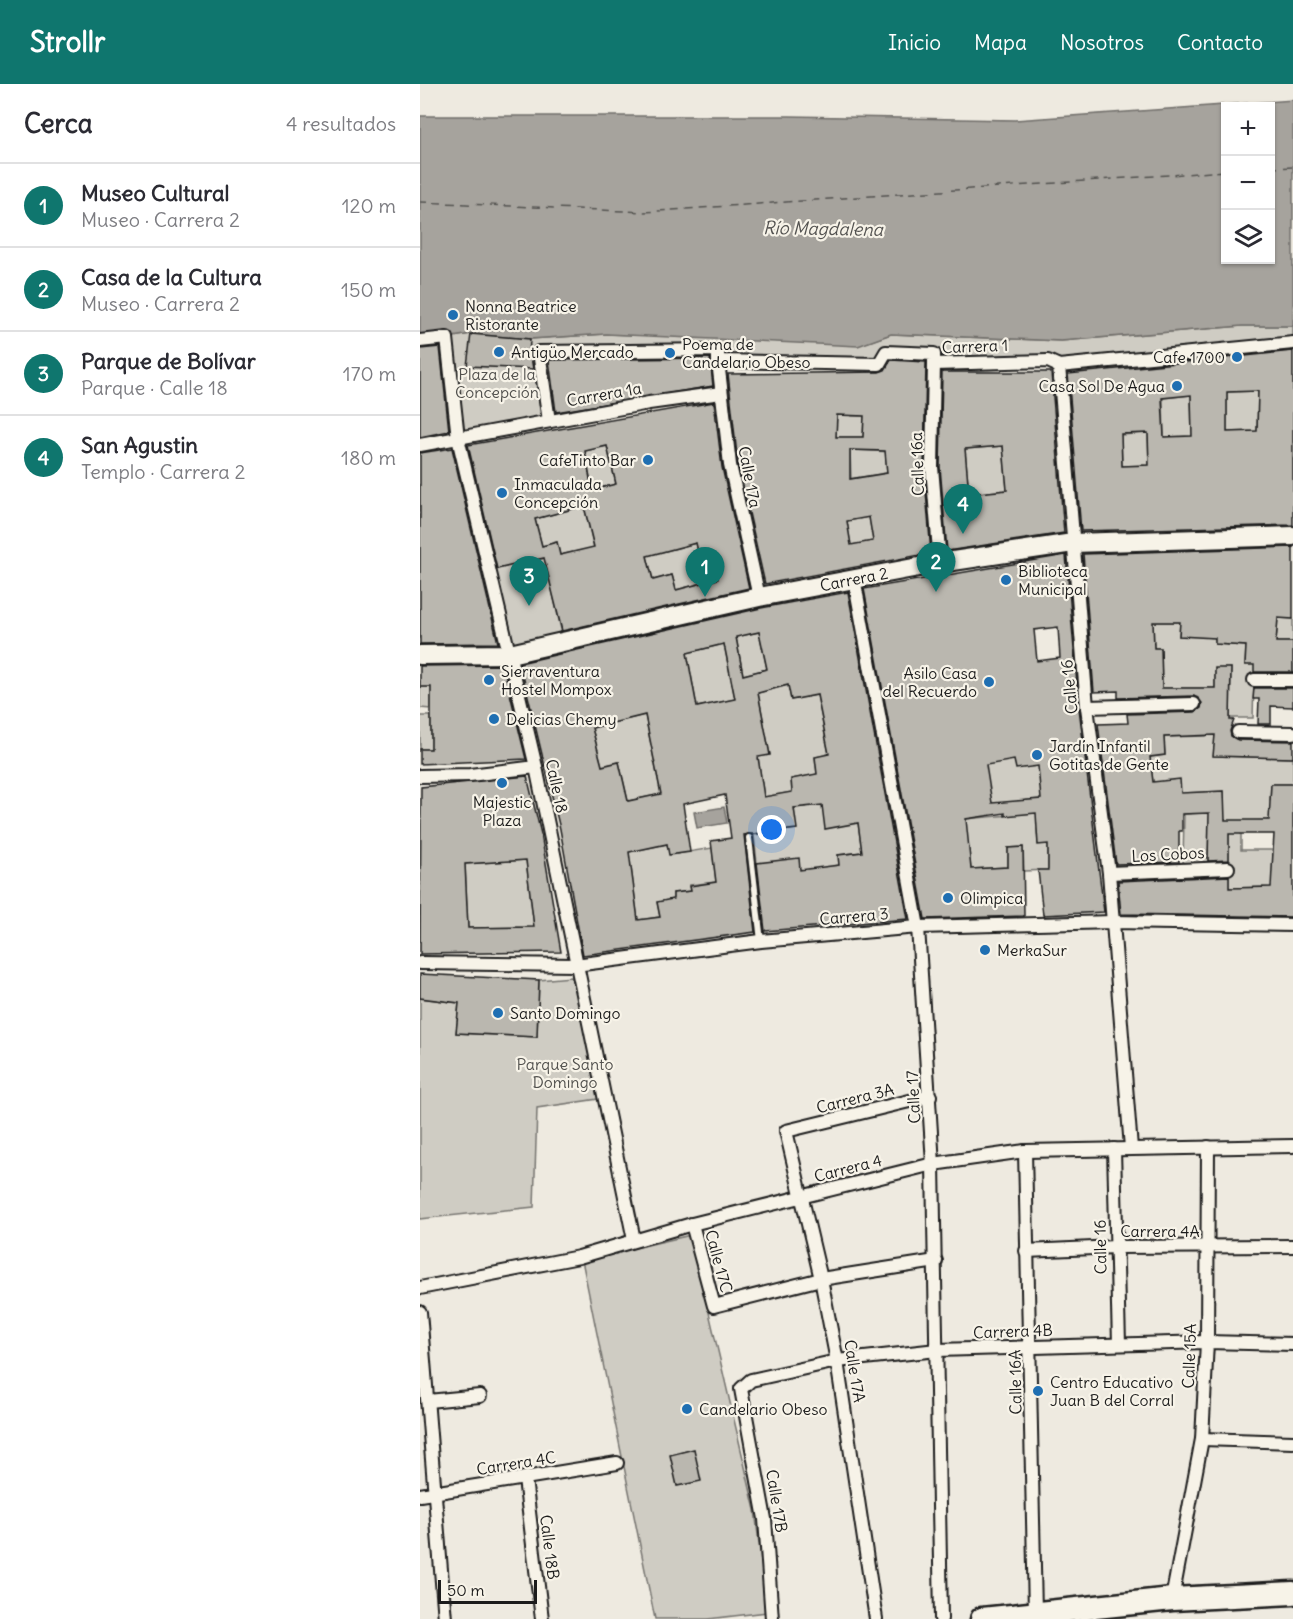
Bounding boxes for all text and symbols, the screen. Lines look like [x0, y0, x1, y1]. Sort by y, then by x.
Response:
text: Strollr [30, 24, 105, 60]
text: Inicio [888, 29, 941, 56]
text: Mapa [974, 29, 1027, 56]
text: Nosotros [1060, 29, 1144, 56]
text: Contacto [1177, 29, 1263, 56]
map controls [1221, 102, 1275, 264]
button: + [1221, 102, 1275, 156]
text: Cerca [24, 107, 93, 140]
text: 4 resultados [286, 111, 396, 136]
button: − [1221, 156, 1275, 210]
text: Museo Cultural [81, 179, 229, 207]
text: 1 [40, 193, 47, 218]
text: 120 m [342, 193, 396, 218]
text: Museo · Carrera 2 [81, 207, 240, 232]
button: layers [1221, 210, 1275, 264]
water label: Río Magdalena [763, 216, 885, 241]
text: Casa de la Cultura [81, 263, 262, 291]
text: 2 [38, 277, 49, 302]
text: 150 m [341, 277, 396, 302]
text: Museo · Carrera 2 [81, 291, 240, 316]
place label: Nonna Beatrice Ristorante [465, 296, 577, 334]
marker: Nonna Beatrice Ristorante [446, 308, 460, 322]
place label: Poema de Candelario Obeso [682, 334, 811, 372]
street label: Carrera 1 [941, 335, 1009, 357]
place label: Antigüo Mercado [511, 342, 634, 362]
marker: Antigüo Mercado [492, 345, 506, 359]
marker: Poema de Candelario Obeso [663, 346, 677, 360]
text: Parque de Bolívar [81, 347, 256, 375]
place label: Cafe 1700 [1153, 347, 1225, 367]
marker: Cafe 1700 [1230, 350, 1244, 364]
text: 3 [38, 361, 49, 386]
text: 170 m [343, 361, 396, 386]
park label: Plaza de la Concepción [455, 364, 539, 402]
text: Parque · Calle 18 [81, 375, 228, 400]
place label: Casa Sol De Agua [1039, 376, 1165, 396]
street label: Carrera 1a [565, 378, 643, 410]
marker: Casa Sol De Agua [1170, 379, 1184, 393]
text: San Agustin [81, 431, 198, 459]
street label: Calle 16a [906, 432, 928, 496]
street label: Calle 17a [734, 444, 766, 510]
text: 4 [38, 445, 49, 470]
text: 180 m [341, 445, 396, 470]
place label: CafeTinto Bar [539, 450, 636, 470]
marker: CafeTinto Bar [641, 453, 655, 467]
text: Templo · Carrera 2 [81, 459, 245, 484]
place label: Inmaculada Concepción [514, 474, 602, 512]
pin: 4 [944, 484, 982, 534]
marker: Inmaculada Concepción [495, 486, 509, 500]
pin: 2 [916, 542, 956, 592]
pin: 1 [686, 548, 724, 597]
pin: 3 [510, 556, 548, 606]
place label: Biblioteca Municipal [1018, 561, 1088, 599]
street label: Carrera 2 [818, 563, 890, 595]
marker: Biblioteca Municipal [999, 573, 1013, 587]
street label: Calle 16 [1056, 659, 1082, 715]
place label: Sierraventura Hostel Mompox [501, 661, 612, 699]
place label: Asilo Casa del Recuerdo [882, 663, 977, 701]
marker: Sierraventura Hostel Mompox [482, 673, 496, 687]
marker: Asilo Casa del Recuerdo [982, 675, 996, 689]
place label: Delicias Chemy [506, 709, 617, 729]
marker: Delicias Chemy [487, 712, 501, 726]
place label: Jardín Infantil Gotitas de Gente [1049, 736, 1169, 774]
marker: Jardín Infantil Gotitas de Gente [1030, 748, 1044, 762]
street label: Calle 18 [542, 757, 572, 815]
marker: Majestic Plaza [495, 776, 509, 790]
place label: Majestic Plaza [473, 792, 531, 830]
your location [757, 815, 786, 844]
street label: Los Cobos [1131, 842, 1205, 866]
place label: Olimpica [960, 888, 1023, 908]
marker: Olimpica [941, 891, 955, 905]
street label: Carrera 3 [819, 903, 889, 929]
place label: MerkaSur [997, 940, 1067, 960]
marker: MerkaSur [978, 943, 992, 957]
place label: Santo Domingo [510, 1003, 620, 1023]
marker: Santo Domingo [491, 1006, 505, 1020]
park label: Parque Santo Domingo [517, 1054, 613, 1092]
street label: Calle 17 [902, 1070, 924, 1124]
street label: Carrera 3A [814, 1079, 896, 1117]
street label: Carrera 4 [812, 1150, 884, 1186]
street label: Calle 16 [1090, 1219, 1110, 1275]
street label: Carrera 4A [1120, 1221, 1200, 1241]
street label: Calle 17C [701, 1228, 737, 1294]
street label: Carrera 4B [973, 1320, 1053, 1342]
street label: Calle 15A [1178, 1323, 1200, 1389]
street label: Calle 17A [840, 1338, 870, 1404]
street label: Calle 16A [1004, 1349, 1026, 1415]
place label: Centro Educativo Juan B del Corral [1050, 1372, 1174, 1410]
marker: Centro Educativo Juan B del Corral [1031, 1384, 1045, 1398]
place label: Candelario Obeso [699, 1399, 828, 1419]
marker: Candelario Obeso [680, 1402, 694, 1416]
street label: Carrera 4C [475, 1447, 557, 1479]
street label: Calle 17B [762, 1468, 792, 1534]
street label: Calle 18B [536, 1513, 564, 1581]
scale bar [438, 1577, 537, 1604]
text: 50 m [447, 1580, 485, 1600]

